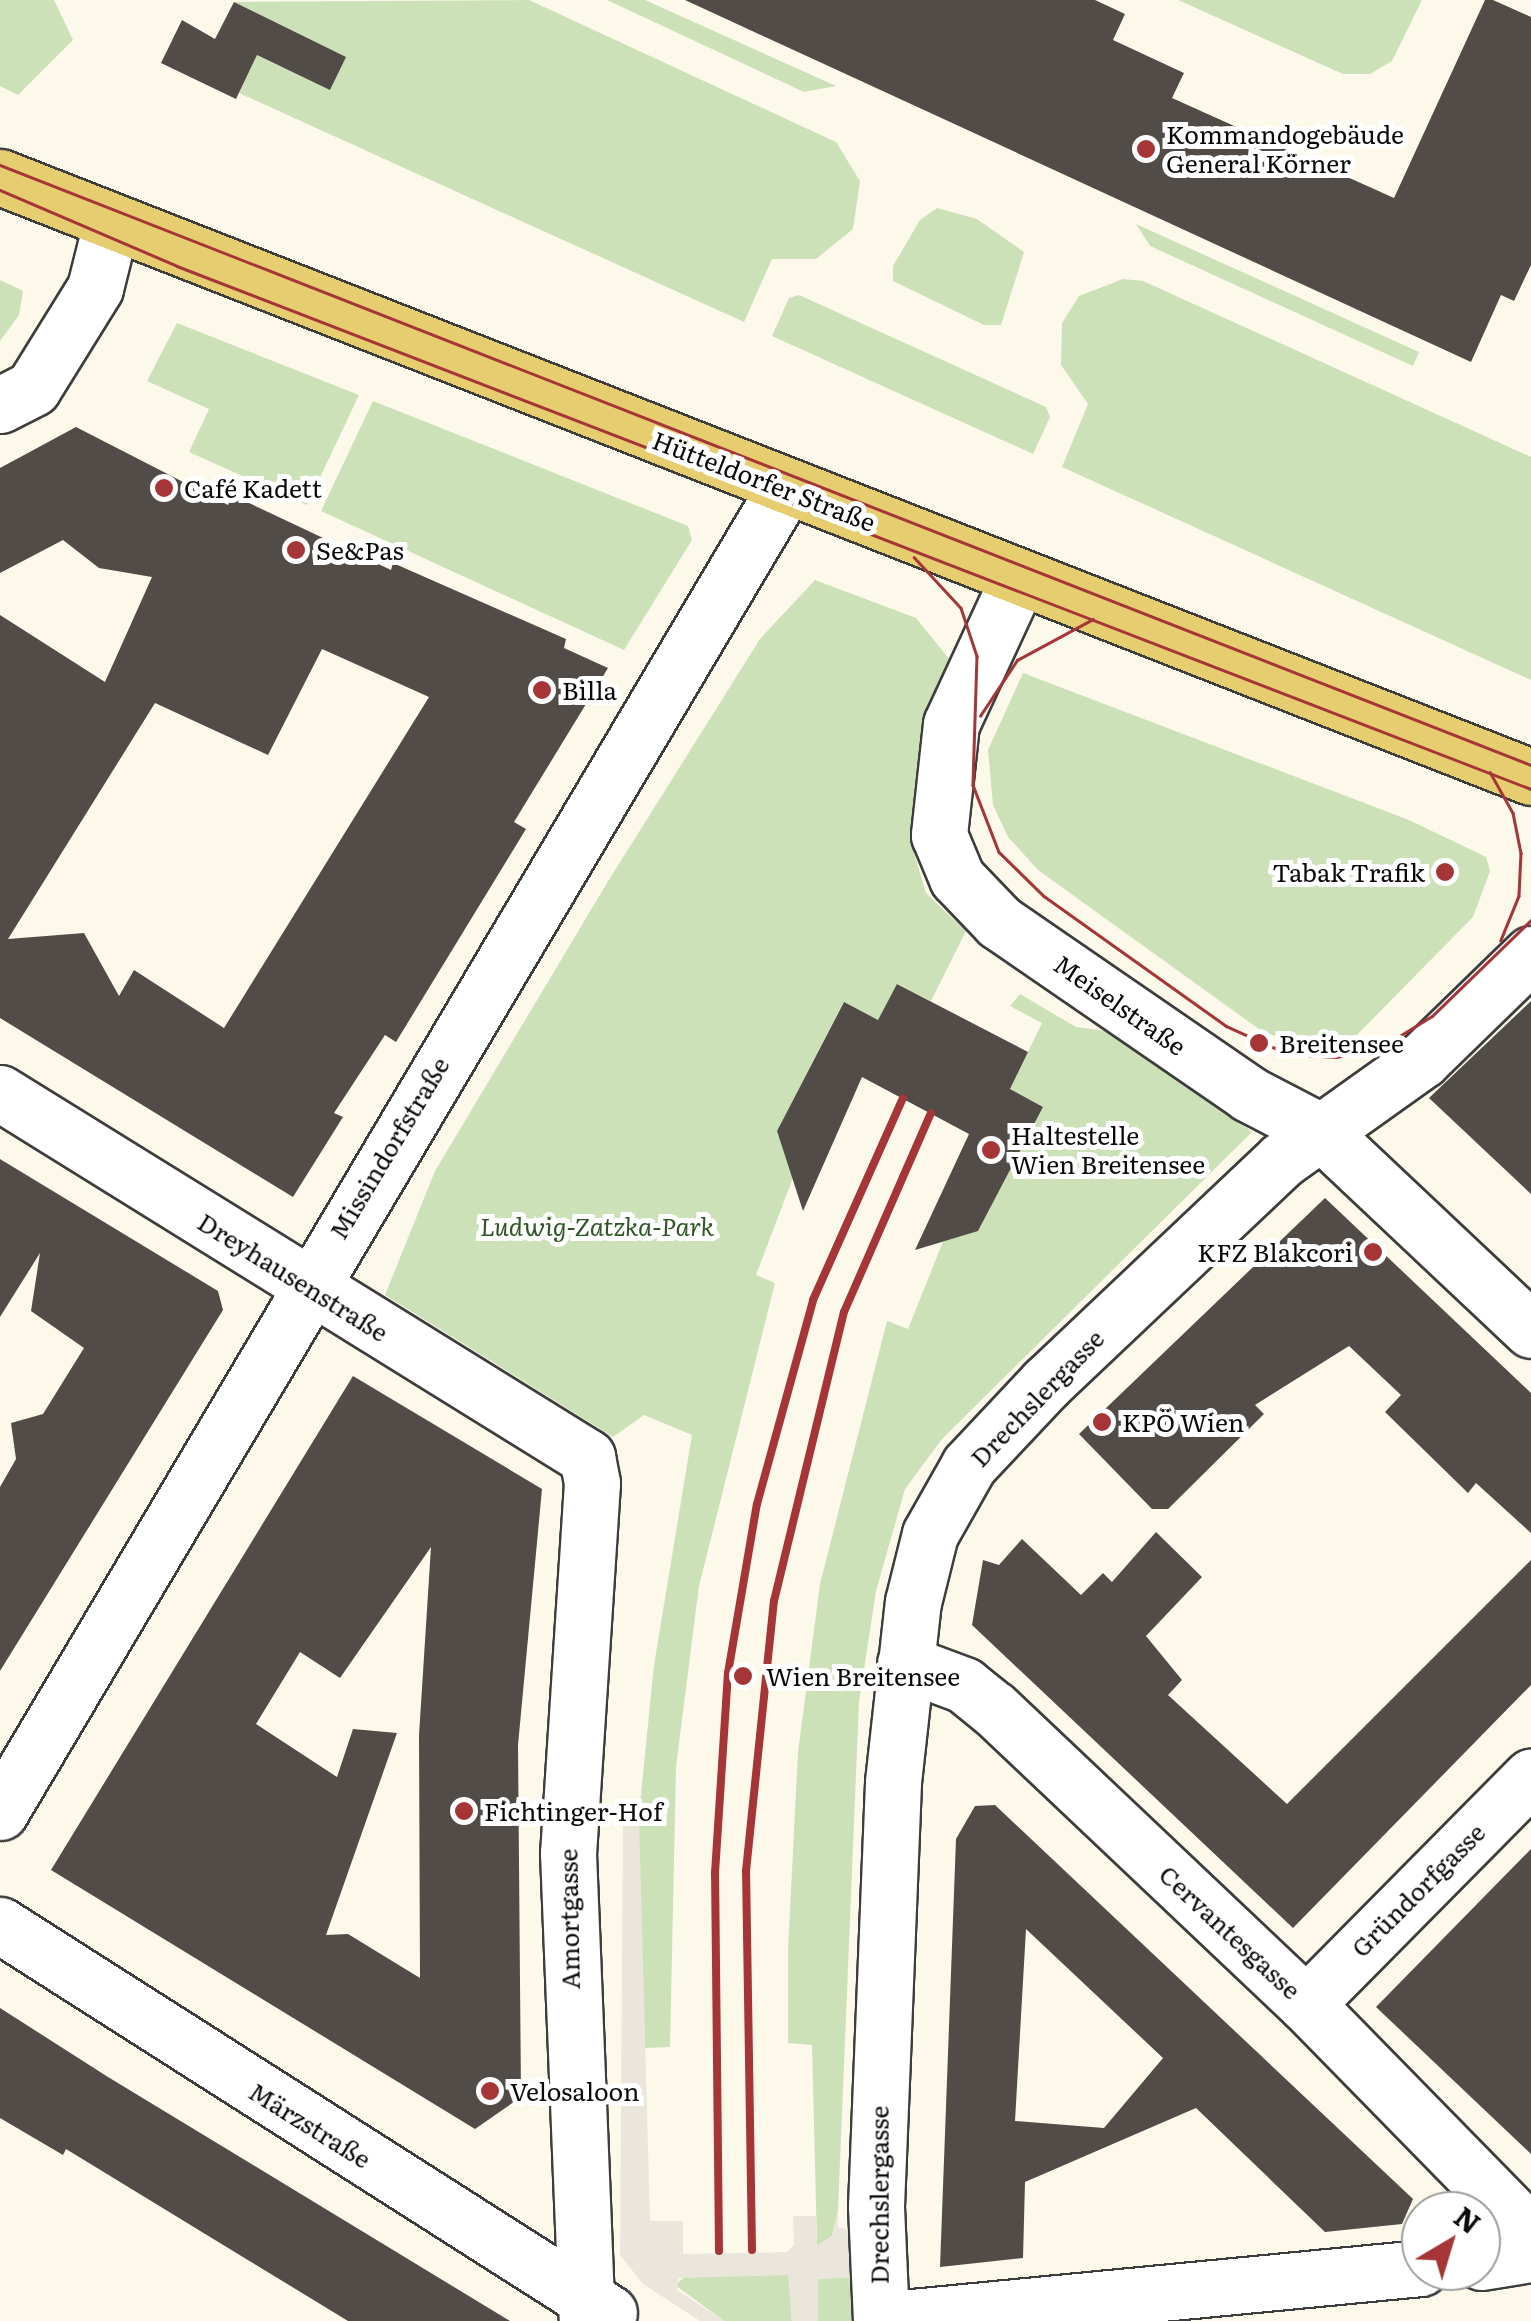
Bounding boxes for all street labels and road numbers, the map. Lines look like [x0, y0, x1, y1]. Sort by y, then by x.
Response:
street label: Hütteldorfer Straße [648, 425, 880, 537]
street label: Meiselstraße [1048, 949, 1192, 1061]
street label: Missindorfstraße [323, 1052, 455, 1244]
street label: Dreyhausenstraße [192, 1206, 394, 1348]
street label: Drechslergasse [964, 1323, 1110, 1473]
street label: Gründorfgasse [1345, 1817, 1491, 1963]
street label: Amortgasse [553, 1848, 585, 1990]
street label: Cervantesgasse [1153, 1859, 1307, 2005]
street label: Märzstraße [244, 2076, 376, 2174]
street label: Drechslergasse [864, 2106, 894, 2284]

